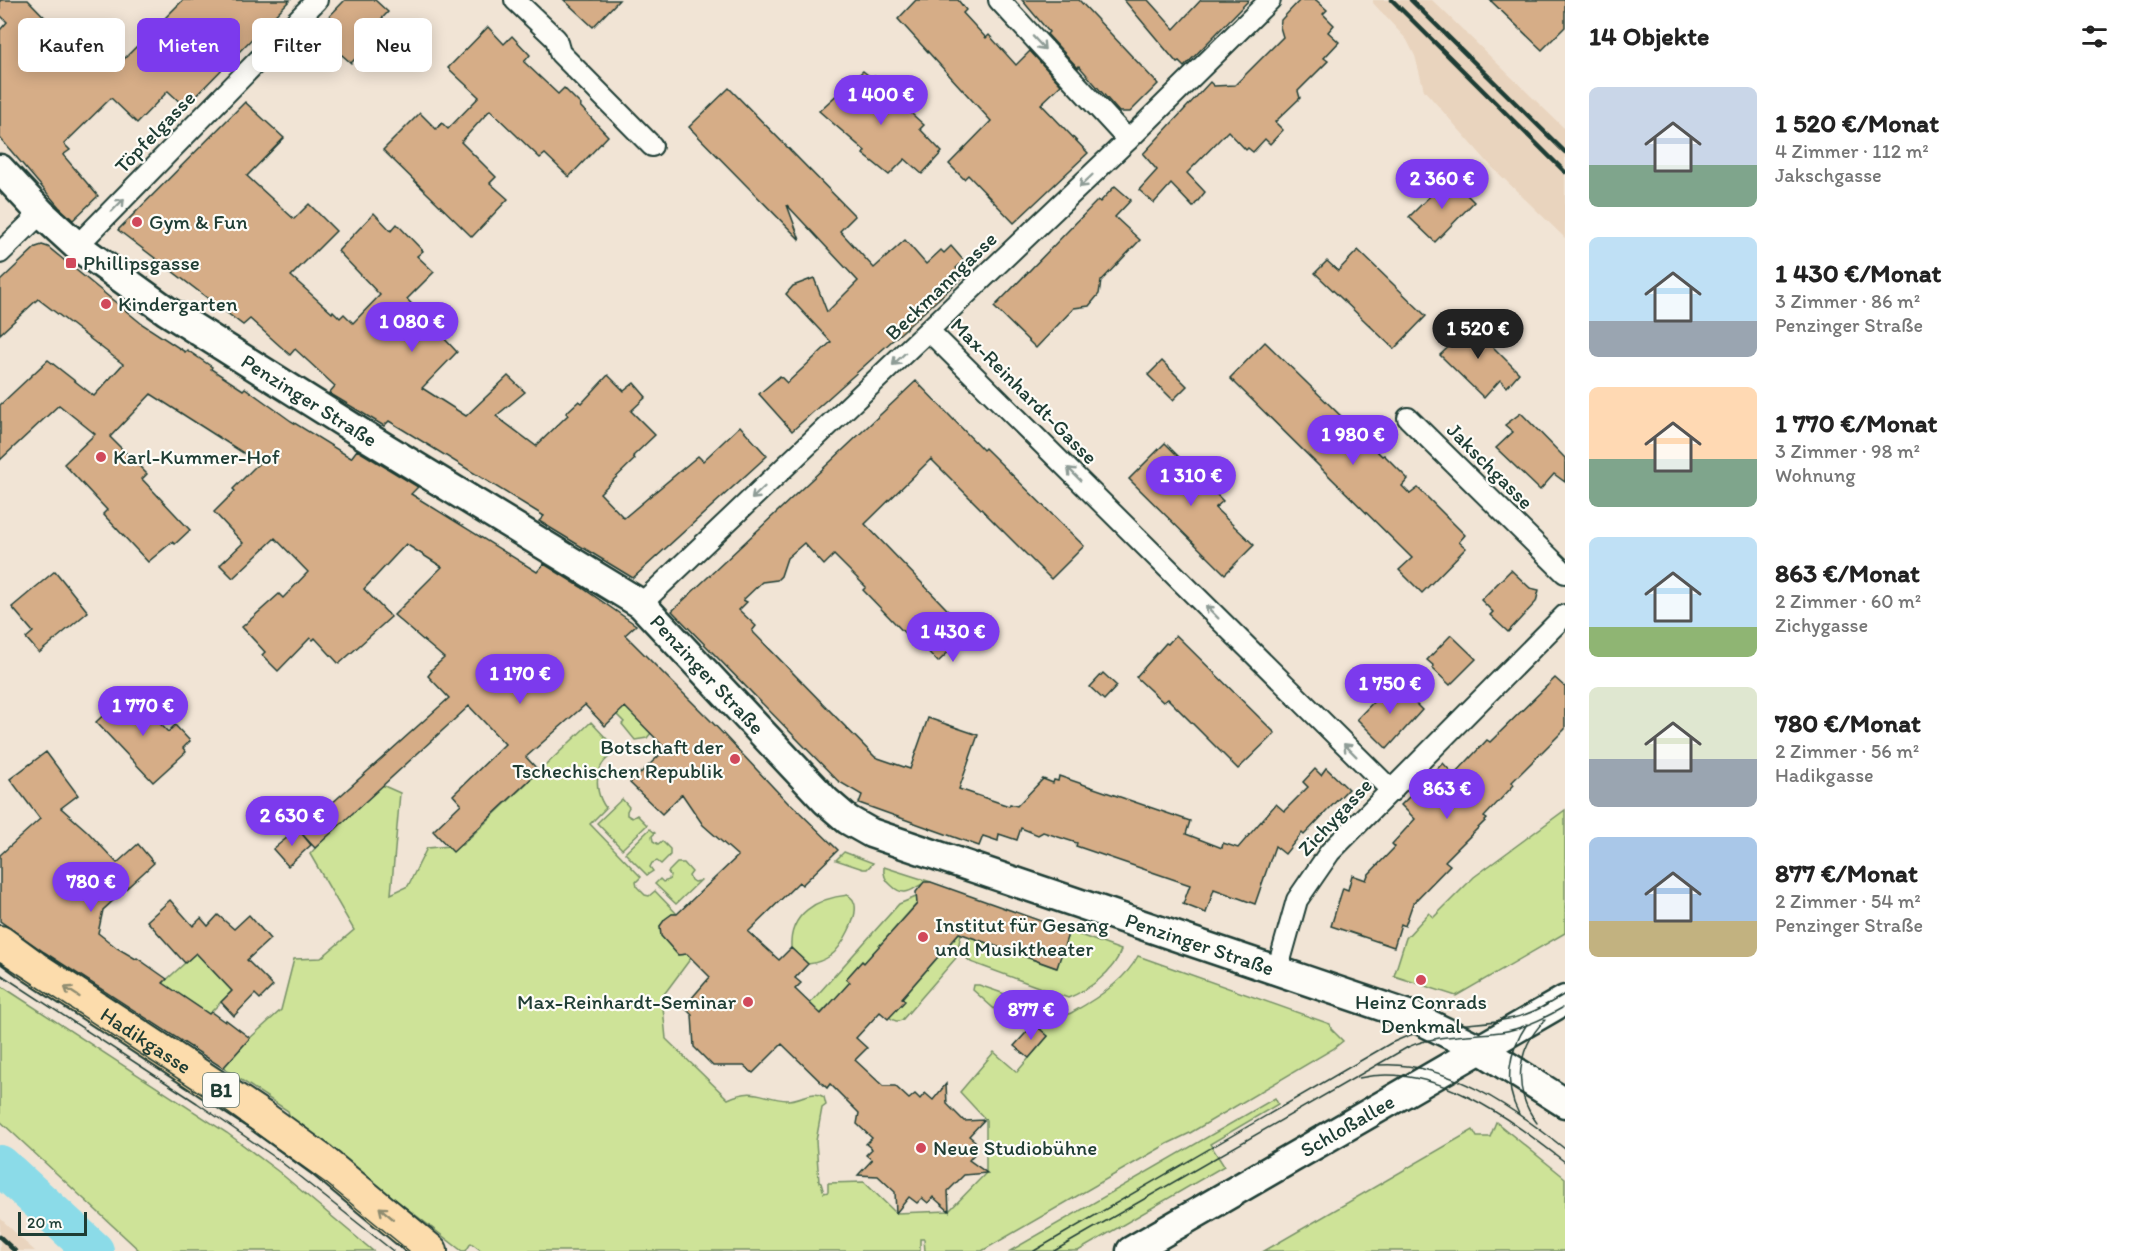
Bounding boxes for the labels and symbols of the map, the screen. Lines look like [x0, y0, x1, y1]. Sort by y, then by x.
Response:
one-way arrow [1032, 35, 1046, 50]
pin: 1 400 € [826, 75, 936, 126]
street label: Töpfelgasse [109, 85, 200, 178]
pin: 2 360 € [1387, 159, 1497, 210]
one-way arrow [1078, 173, 1093, 188]
one-way arrow [110, 197, 125, 212]
place label: Gym & Fun [149, 209, 248, 234]
marker: Gym & Fun [130, 215, 144, 229]
street label: Beckmanngasse [880, 226, 1002, 345]
place label: Phillipsgasse [83, 250, 200, 275]
marker: Phillipsgasse [64, 256, 78, 270]
place label: Kindergarten [118, 291, 238, 316]
marker: Kindergarten [99, 297, 113, 311]
pin: 1 080 € [357, 302, 467, 353]
pin: 1 520 € [1423, 309, 1533, 360]
street label: Max-Reinhardt-Gasse [946, 312, 1103, 469]
street label: Penzinger Straße [237, 348, 382, 452]
one-way arrow [892, 352, 907, 366]
pin: 1 980 € [1298, 415, 1408, 466]
street label: Jakschgasse [1442, 417, 1539, 514]
place label: Karl-Kummer-Hof [113, 444, 280, 469]
marker: Karl-Kummer-Hof [94, 450, 108, 464]
pin: 1 310 € [1136, 456, 1246, 507]
one-way arrow [1067, 467, 1081, 482]
one-way arrow [750, 486, 765, 500]
one-way arrow [1205, 605, 1220, 619]
street label: Penzinger Straße [645, 609, 770, 739]
pin: 1 430 € [898, 612, 1008, 663]
pin: 1 170 € [465, 654, 575, 705]
pin: 1 750 € [1335, 664, 1445, 715]
pin: 1 770 € [88, 686, 198, 737]
place label: Botschaft der Tschechischen Republik [512, 734, 724, 783]
one-way arrow [1343, 742, 1358, 757]
marker: Botschaft der Tschechischen Republik [728, 752, 742, 766]
pin: 863 € [1405, 769, 1489, 820]
street label: Zichygasse [1292, 772, 1377, 861]
pin: 2 630 € [237, 796, 347, 847]
pin: 780 € [49, 862, 133, 913]
street label: Penzinger Straße [1122, 907, 1278, 981]
place label: Institut für Gesang und Musiktheater [935, 912, 1109, 961]
marker: Institut für Gesang und Musiktheater [916, 930, 930, 944]
marker: Heinz Conrads Denkmal [1414, 973, 1428, 987]
one-way arrow [64, 986, 81, 999]
place label: Max-Reinhardt-Seminar [517, 989, 737, 1014]
place label: Heinz Conrads Denkmal [1355, 989, 1487, 1038]
pin: 877 € [989, 990, 1073, 1041]
marker: Max-Reinhardt-Seminar [741, 995, 755, 1009]
street label: Hadikgasse [96, 1001, 196, 1079]
road number: B1 [203, 1073, 239, 1107]
street label: Schloßallee [1296, 1088, 1399, 1162]
place label: Neue Studiobühne [933, 1135, 1097, 1160]
marker: Neue Studiobühne [914, 1141, 928, 1155]
one-way arrow [378, 1207, 394, 1220]
scale bar [18, 1209, 87, 1236]

